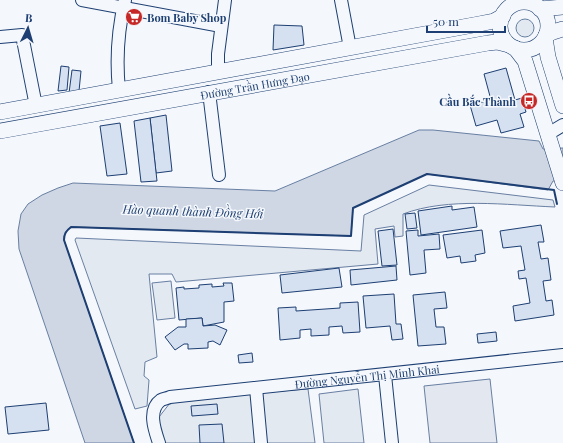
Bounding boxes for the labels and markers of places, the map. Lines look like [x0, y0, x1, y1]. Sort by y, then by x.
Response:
supermarket icon: Bom Baby Shop [124, 7, 144, 27]
place label: Bom Baby Shop [147, 10, 227, 25]
bus stop icon: Cầu Bắc Thành [519, 91, 539, 111]
place label: Cầu Bắc Thành [439, 93, 516, 109]

